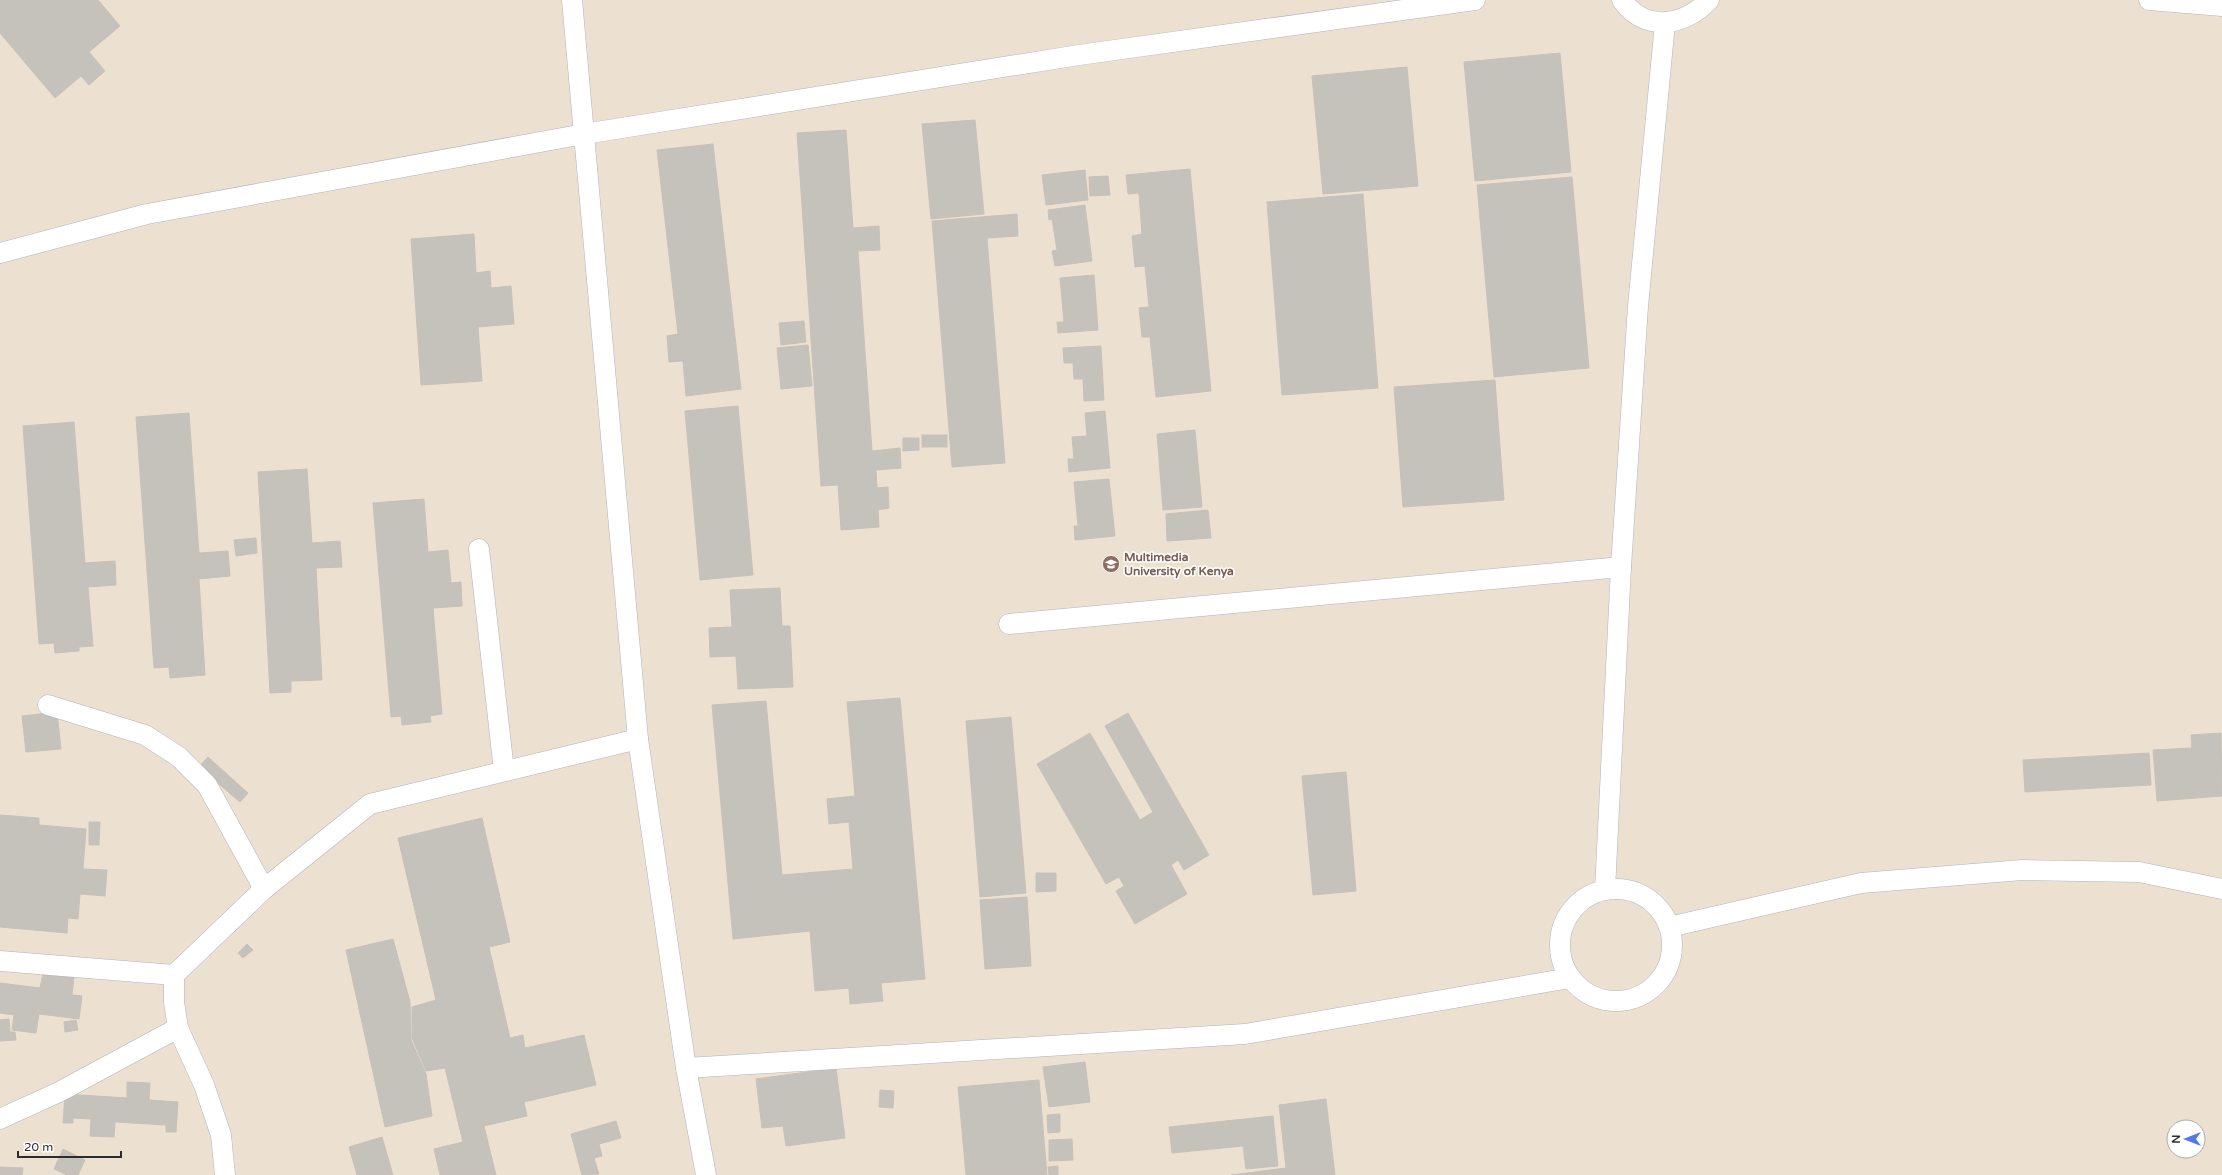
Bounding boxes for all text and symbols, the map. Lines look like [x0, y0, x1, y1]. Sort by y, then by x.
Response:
place label: Multimedia University of Kenya [1124, 550, 1234, 579]
school or university icon: Multimedia University of Kenya [1101, 554, 1121, 574]
north arrow [2166, 1119, 2206, 1159]
scale bar [18, 1133, 121, 1159]
text: N [2170, 1135, 2183, 1143]
text: 20 m [24, 1140, 53, 1154]

